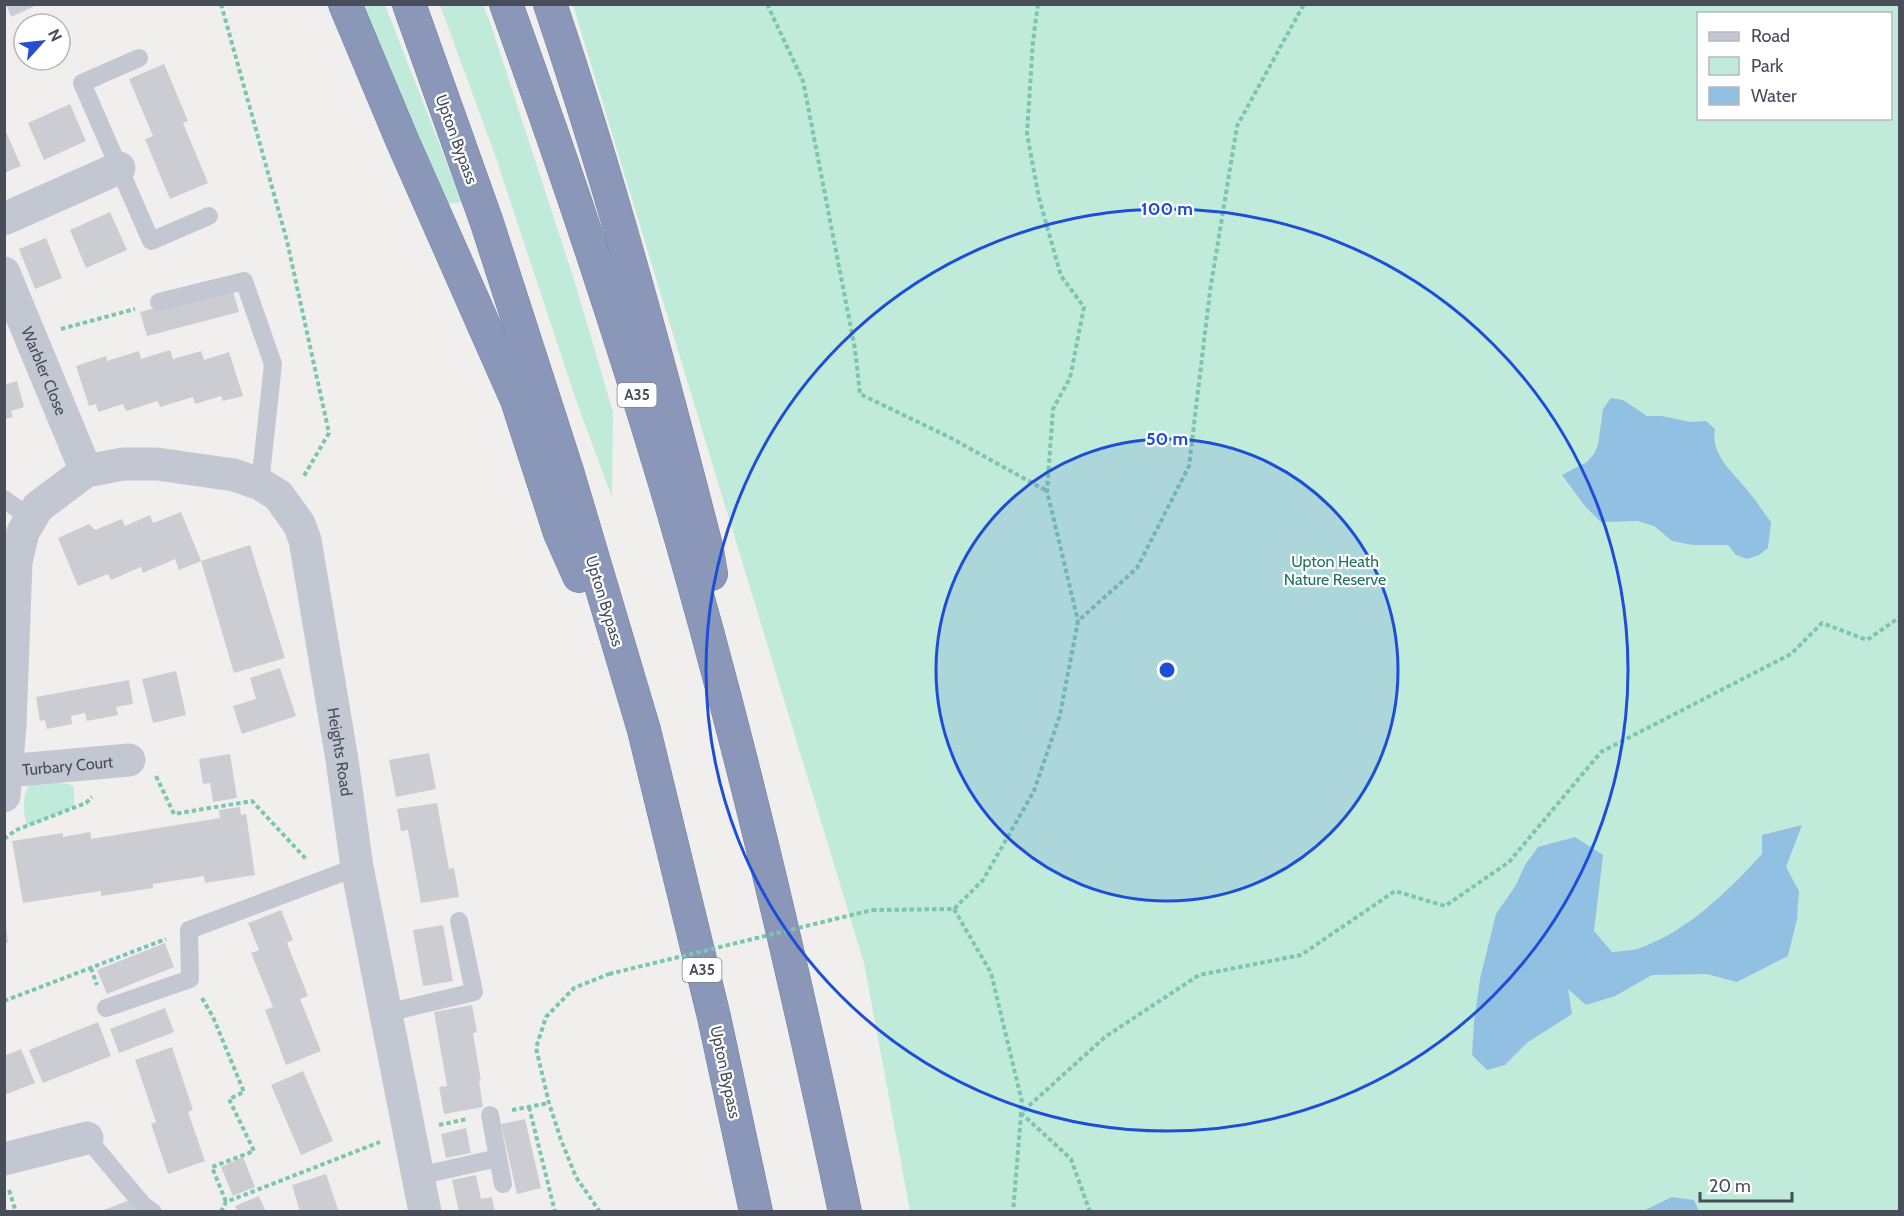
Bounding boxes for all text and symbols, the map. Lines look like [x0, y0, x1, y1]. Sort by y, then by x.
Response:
north arrow [12, 12, 72, 72]
legend [1697, 12, 1892, 120]
text: Road [1751, 25, 1790, 47]
text: N [44, 26, 66, 45]
text: Park [1751, 55, 1784, 77]
text: Water [1751, 85, 1797, 107]
street label: Upton Bypass [432, 92, 482, 187]
text: 100 m [1141, 198, 1193, 220]
street label: Warbler Close [17, 324, 71, 418]
road number: A35 [618, 383, 656, 407]
text: 50 m [1146, 428, 1188, 450]
park label: Upton Heath Nature Reserve [1284, 552, 1386, 589]
street label: Upton Bypass [582, 553, 627, 649]
centre of rings [1157, 660, 1177, 680]
street label: Heights Road [323, 706, 356, 797]
street label: Turbary Court [22, 752, 115, 780]
road number: A35 [682, 958, 722, 982]
street label: Upton Bypass [706, 1024, 745, 1120]
scale bar [1700, 1165, 1792, 1203]
text: 20 m [1709, 1175, 1751, 1197]

